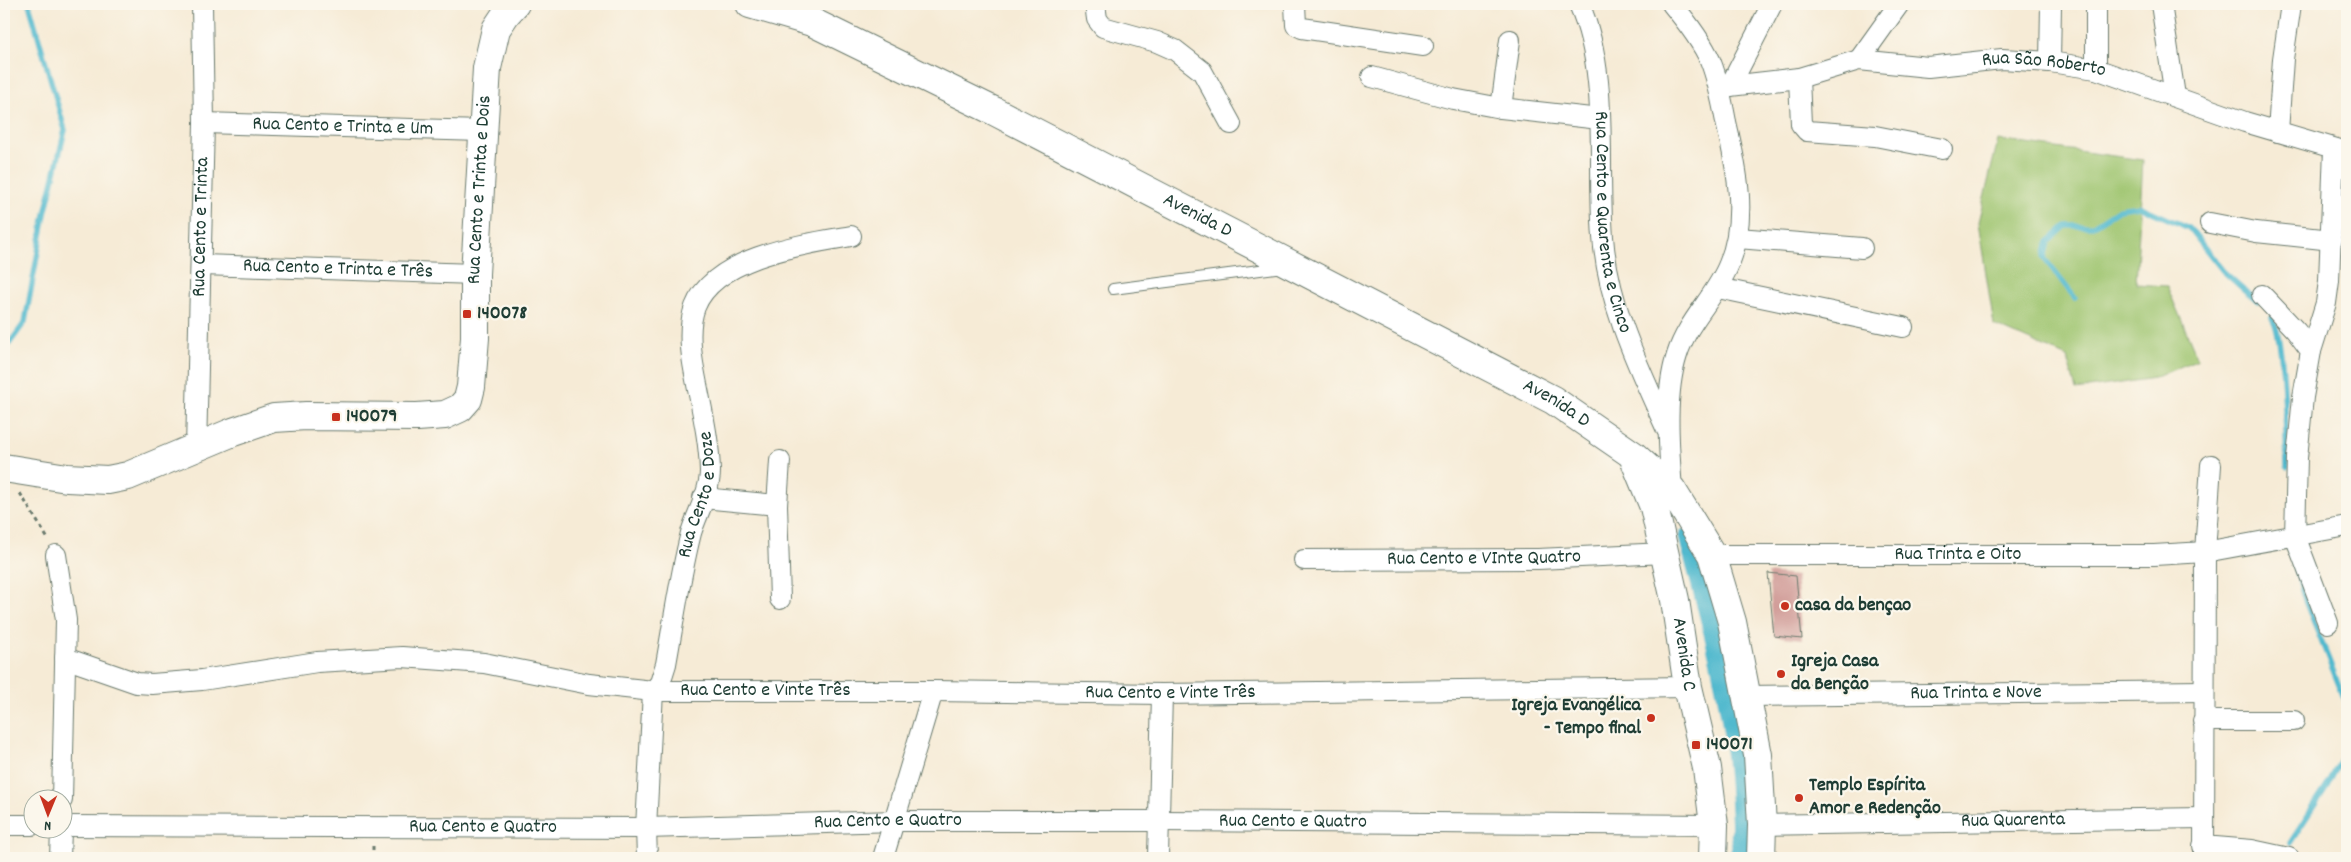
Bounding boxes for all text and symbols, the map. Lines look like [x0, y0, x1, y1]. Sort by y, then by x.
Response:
street label: Rua São Roberto [1980, 45, 2110, 85]
street label: Rua Cento e Trinta e Dois [461, 95, 499, 284]
street label: Rua Cento e Trinta e Um [252, 110, 434, 144]
street label: Rua Cento e Quarenta e Cinco [1586, 111, 1638, 337]
street label: Rua Cento e Trinta [186, 156, 217, 297]
street label: Avenida D [1158, 187, 1237, 246]
street label: Rua Cento e Trinta e Três [242, 252, 433, 287]
place label: 140078 [477, 300, 527, 328]
marker: 140078 [461, 308, 473, 320]
street label: Avenida D [1517, 373, 1595, 435]
place label: 140079 [346, 403, 397, 431]
marker: 140079 [330, 411, 342, 423]
street label: Rua Cento e Doze [672, 429, 724, 561]
street label: Rua Trinta e Oito [1895, 541, 2022, 569]
street label: Rua Cento e VInte Quatro [1387, 543, 1582, 574]
place label: casa da bençao [1795, 592, 1911, 620]
marker: casa da bençao [1779, 600, 1791, 612]
street label: Avenida C [1664, 615, 1702, 693]
place label: Igreja Casa da Benção [1791, 648, 1879, 699]
marker: Igreja Casa da Benção [1775, 668, 1787, 680]
street label: Rua Cento e Vinte Três [680, 677, 851, 705]
street label: Rua Cento e Vinte Três [1085, 679, 1256, 708]
street label: Rua Trinta e Nove [1910, 679, 2042, 708]
place label: Igreja Evangélica - Tempo final [1511, 692, 1642, 743]
marker: Igreja Evangélica - Tempo final [1645, 712, 1657, 724]
place label: 140071 [1706, 731, 1753, 759]
marker: 140071 [1690, 739, 1702, 751]
place label: Templo Espírita Amor e Redenção [1809, 772, 1941, 823]
north arrow [22, 790, 72, 840]
marker: Templo Espírita Amor e Redenção [1793, 792, 1805, 804]
street label: Rua Quarenta [1961, 806, 2066, 836]
street label: Rua Cento e Quatro [814, 807, 962, 837]
street label: Rua Cento e Quatro [1219, 807, 1367, 836]
street label: Rua Cento e Quatro [409, 813, 557, 842]
text: N [44, 815, 51, 835]

